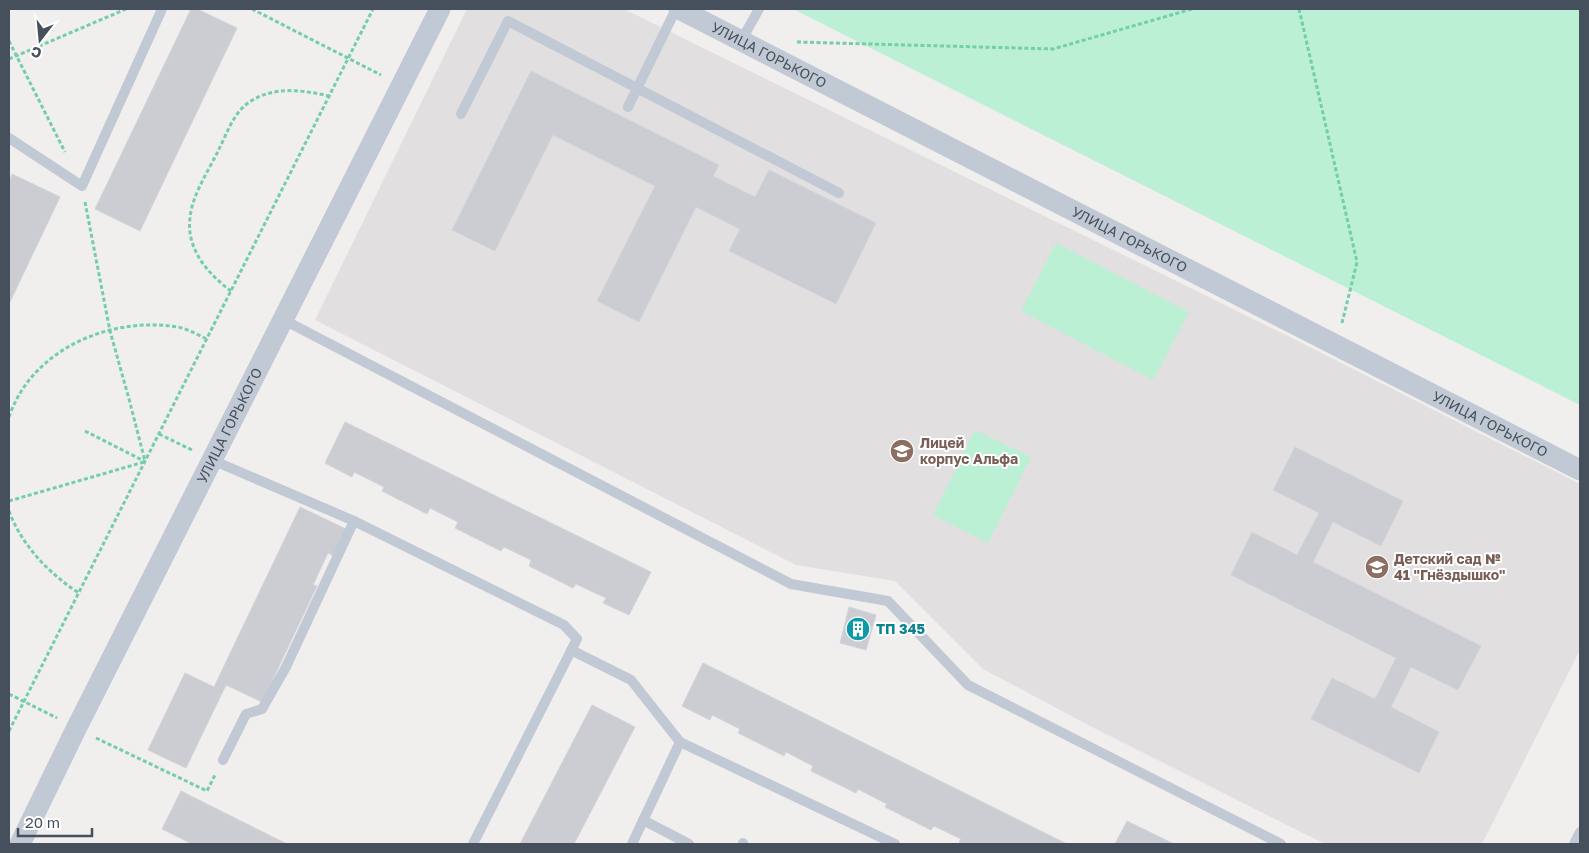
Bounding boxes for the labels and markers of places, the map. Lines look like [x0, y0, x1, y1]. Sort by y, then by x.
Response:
place label: Лицей корпус Альфа [920, 434, 1018, 467]
school or university icon: Лицей корпус Альфа [889, 438, 915, 464]
place label: Детский сад № 41 "Гнёздышко" [1394, 550, 1505, 583]
school or university icon: Детский сад № 41 "Гнёздышко" [1364, 554, 1390, 580]
building icon: ТП 345 [845, 616, 871, 642]
place label: ТП 345 [876, 620, 925, 637]

